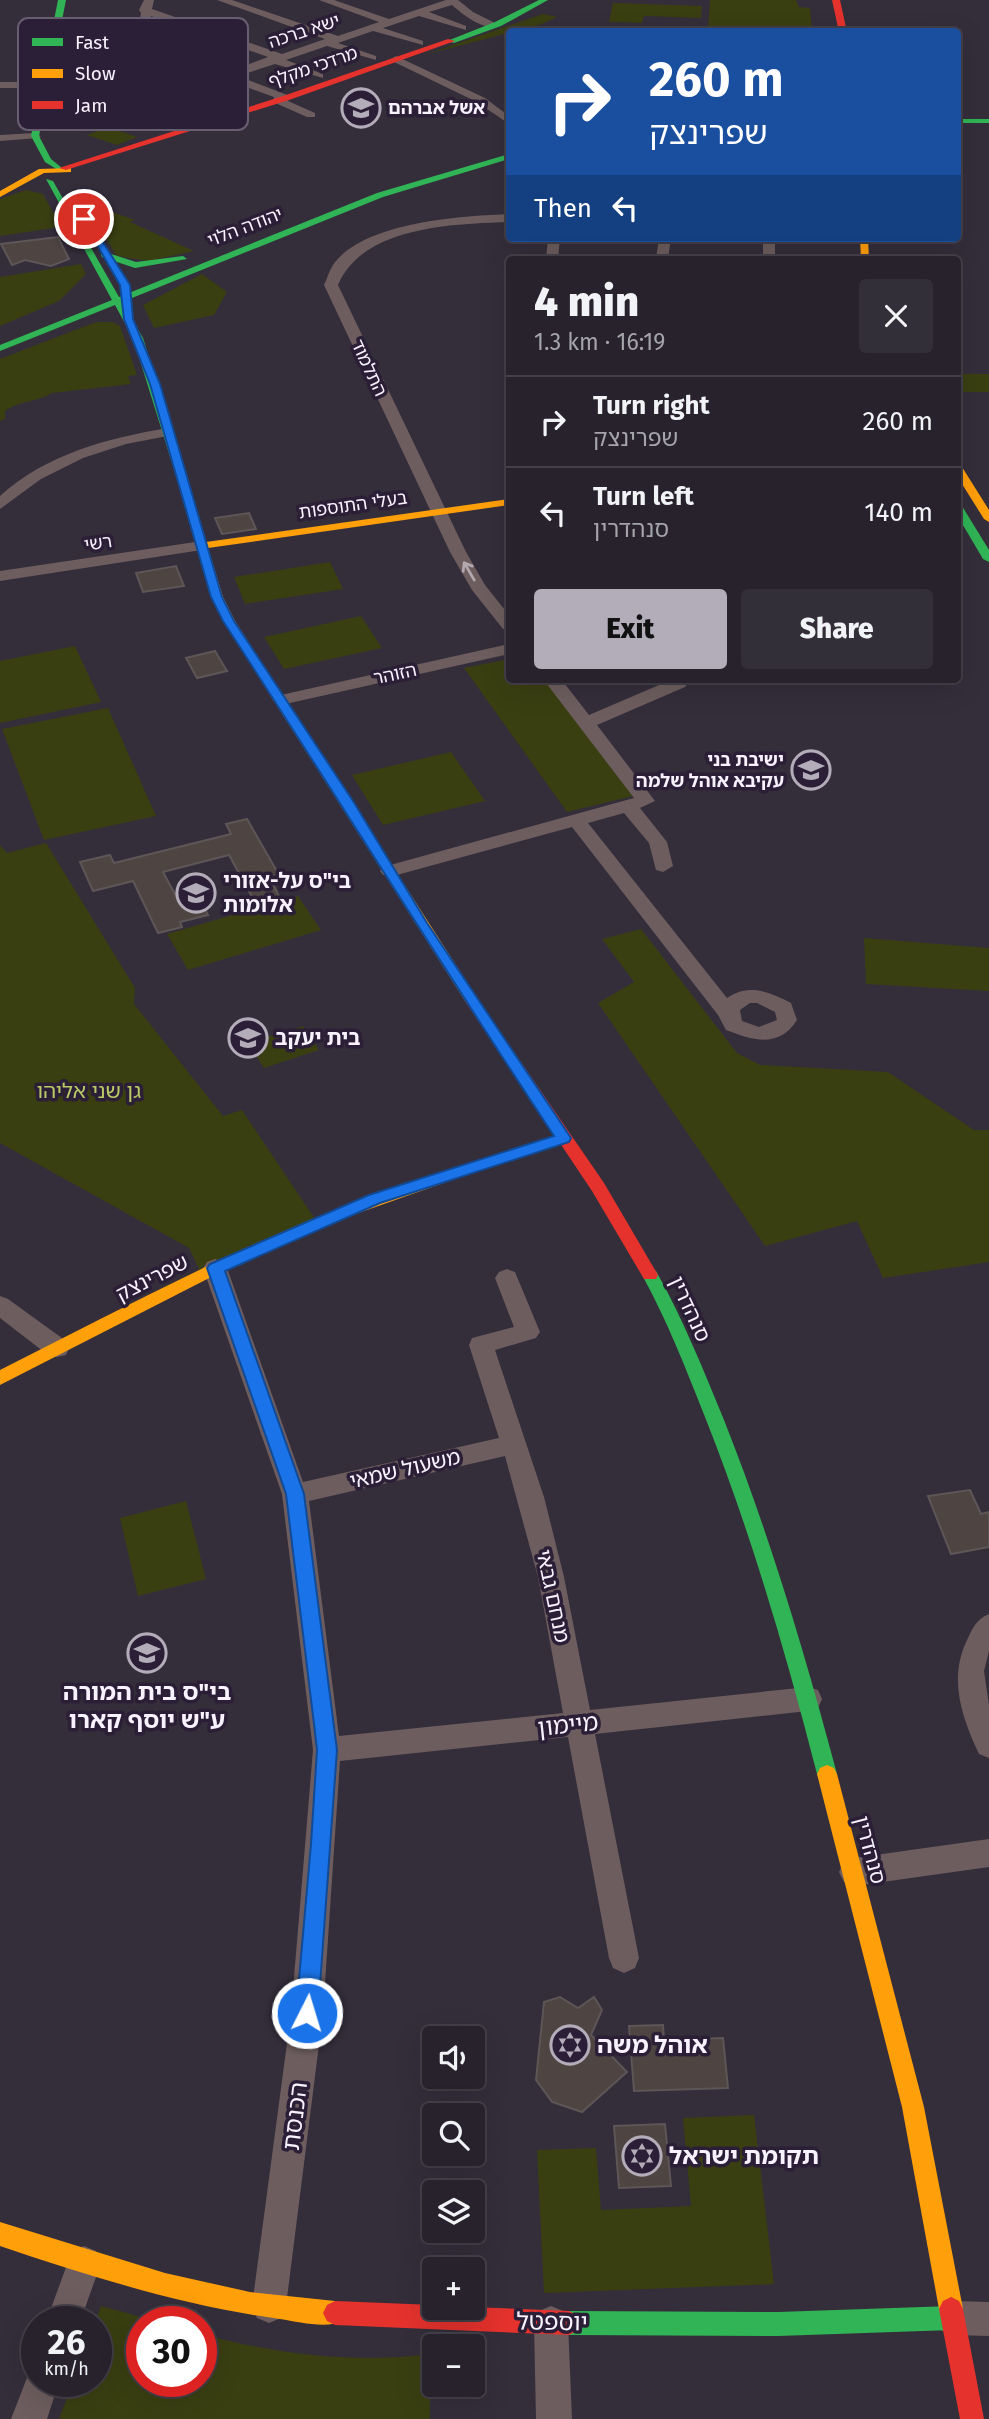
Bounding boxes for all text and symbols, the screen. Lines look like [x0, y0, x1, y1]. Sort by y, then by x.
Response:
street label: ישא ברכה [265, 9, 343, 53]
legend [18, 18, 248, 130]
text: Fast [75, 31, 109, 54]
street label: מרדכי מקלף [266, 41, 361, 93]
text: 260 m [649, 50, 784, 109]
icon: right [534, 56, 625, 147]
text: Slow [75, 62, 116, 85]
school or university icon: אשל אברהם [340, 87, 382, 129]
text: Jam [75, 94, 107, 117]
place label: אשל אברהם [388, 97, 485, 119]
text: שפרינצק [649, 114, 768, 152]
pin [54, 189, 114, 249]
icon: left [606, 189, 644, 227]
text: Then [534, 193, 592, 224]
icon: arrive [65, 200, 103, 238]
street label: יהודה הלוי [204, 203, 286, 251]
text: 4 min [534, 277, 639, 327]
button: close [859, 279, 933, 353]
text: 1.3 km · 16:19 [534, 328, 665, 356]
street label: התלמוד [346, 336, 392, 400]
text: Turn right [593, 390, 710, 421]
icon: right [534, 403, 572, 441]
text: 260 m [863, 406, 933, 437]
text: שפרינצק [593, 424, 678, 452]
text: Turn left [593, 481, 694, 512]
street label: בעלי התוספות [297, 487, 409, 523]
icon: left [534, 494, 572, 532]
text: 140 m [864, 497, 933, 528]
text: סנהדרין [593, 515, 669, 543]
street label: רשי [83, 530, 113, 556]
one-way arrow [462, 562, 476, 582]
button: Exit [534, 589, 727, 669]
button: Share [741, 589, 933, 669]
street label: הזוהר [372, 659, 418, 689]
place label: ישיבת בני עקיבא אוהל שלמה [636, 749, 784, 792]
school or university icon: ישיבת בני עקיבא אוהל שלמה [790, 749, 832, 791]
place label: בי"ס על-אזורי אלומות [223, 868, 351, 918]
school or university icon: בי"ס על-אזורי אלומות [175, 872, 217, 914]
school or university icon: בית יעקב [227, 1017, 269, 1059]
place label: בית יעקב [275, 1025, 361, 1051]
park label: גן שני אליהו [37, 1078, 141, 1104]
street label: שפרינצק [111, 1249, 193, 1307]
street label: סנהדרין [664, 1272, 716, 1346]
street label: משעול שמאי [347, 1444, 463, 1494]
street label: מנחם גבאי [530, 1547, 576, 1645]
school or university icon: בי"ס בית המורה ע"ש יוסף קארו [126, 1632, 168, 1674]
place label: בי"ס בית המורה ע"ש יוסף קארו [63, 1678, 231, 1734]
street label: מיימון [536, 1708, 600, 1742]
street label: סנהדרין [848, 1813, 892, 1887]
position arrow [270, 1976, 344, 2050]
synagogue icon: אוהל משה [549, 2024, 591, 2066]
map controls [422, 2026, 485, 2397]
button: sound [422, 2026, 485, 2089]
place label: אוהל משה [597, 2031, 708, 2059]
street label: הכנסת [277, 2080, 313, 2152]
button: search [422, 2103, 485, 2166]
synagogue icon: תקומת ישראל [621, 2135, 663, 2177]
place label: תקומת ישראל [669, 2142, 819, 2170]
button: layers [422, 2180, 485, 2243]
button: + [422, 2257, 485, 2320]
speed limit sign: 30 [126, 2306, 217, 2397]
street label: יוספטל [516, 2307, 588, 2337]
text: 26 [48, 2321, 85, 2363]
button: − [422, 2334, 485, 2397]
text: km/h [44, 2358, 89, 2380]

